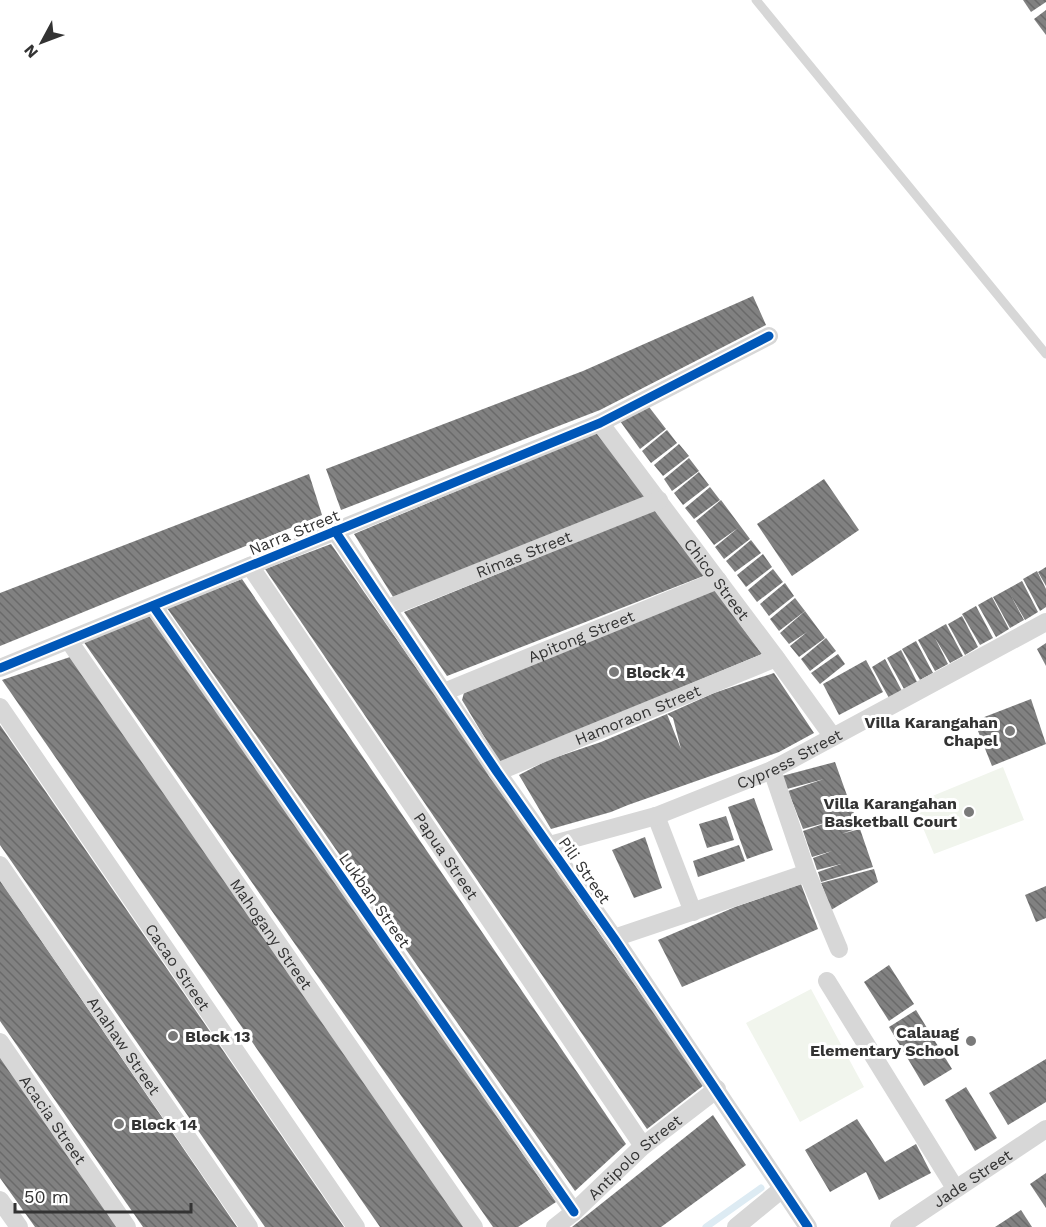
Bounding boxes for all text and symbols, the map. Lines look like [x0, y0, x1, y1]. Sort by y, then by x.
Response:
north arrow [12, 12, 72, 72]
text: N [20, 41, 42, 62]
street label: Narra Street [246, 506, 342, 559]
street label: Rimas Street [473, 527, 575, 582]
street label: Chico Street [680, 535, 753, 624]
street label: Apitong Street [525, 606, 637, 667]
place label: Block 4 [626, 663, 685, 682]
marker: Block 4 [607, 665, 621, 679]
street label: Hamoraon Street [572, 681, 704, 749]
place label: Villa Karangahan Chapel [865, 713, 999, 750]
marker: Villa Karangahan Chapel [1003, 724, 1017, 738]
street label: Cypress Street [734, 725, 846, 793]
place label: Villa Karangahan Basketball Court [824, 794, 957, 831]
marker: Villa Karangahan Basketball Court [962, 805, 976, 819]
street label: Papua Street [410, 809, 482, 903]
street label: Pili Street [555, 833, 615, 907]
street label: Lukban Street [335, 849, 414, 951]
street label: Mahogany Street [226, 875, 316, 994]
street label: Cacao Street [141, 920, 214, 1015]
street label: Anahaw Street [83, 993, 164, 1099]
place label: Calauag Elementary School [810, 1023, 960, 1060]
place label: Block 13 [185, 1027, 250, 1046]
marker: Block 13 [166, 1029, 180, 1043]
marker: Calauag Elementary School [964, 1034, 978, 1048]
street label: Acacia Street [16, 1072, 90, 1168]
street label: Antipolo Street [584, 1111, 686, 1204]
place label: Block 14 [131, 1115, 197, 1134]
marker: Block 14 [112, 1117, 126, 1131]
street label: Jade Street [929, 1145, 1016, 1212]
scale bar [15, 1176, 190, 1214]
text: 50 m [24, 1186, 69, 1207]

